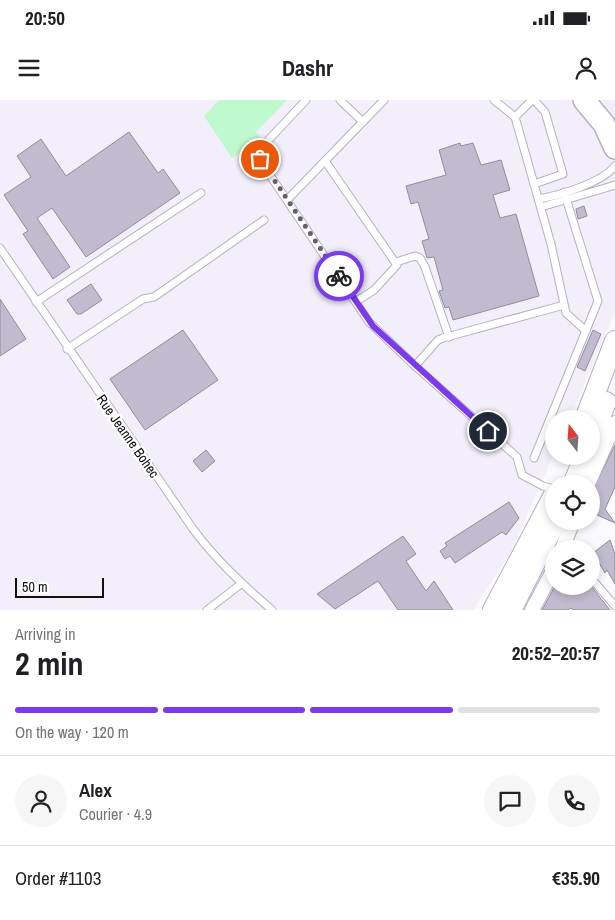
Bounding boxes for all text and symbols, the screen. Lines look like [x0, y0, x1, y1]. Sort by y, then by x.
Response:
text: 20:50 [25, 5, 65, 31]
text: Dashr [282, 53, 333, 83]
icon: menu [15, 54, 43, 82]
icon: person [572, 54, 600, 82]
pin [239, 138, 281, 180]
icon: bag [246, 145, 274, 173]
courier [314, 251, 364, 301]
icon: bike [325, 262, 353, 290]
street label: Rue Jeanne Bohec [93, 391, 164, 481]
pin [467, 410, 509, 452]
north arrow [545, 410, 600, 465]
map controls [545, 410, 600, 595]
icon: home [474, 417, 502, 445]
button: locate [545, 475, 600, 530]
button: layers [545, 540, 600, 595]
scale bar [15, 575, 104, 598]
text: 50 m [22, 578, 48, 596]
text: Arriving in [15, 623, 76, 645]
text: 20:52–20:57 [512, 640, 600, 666]
text: 2 min [15, 642, 84, 685]
text: On the way · 120 m [15, 721, 129, 743]
button: person [15, 775, 67, 827]
button: chat [484, 775, 536, 827]
button: phone [548, 775, 600, 827]
text: Alex [79, 777, 112, 803]
text: Courier · 4.9 [79, 803, 152, 825]
text: Order #1103 [15, 865, 101, 891]
text: €35.90 [552, 865, 600, 891]

